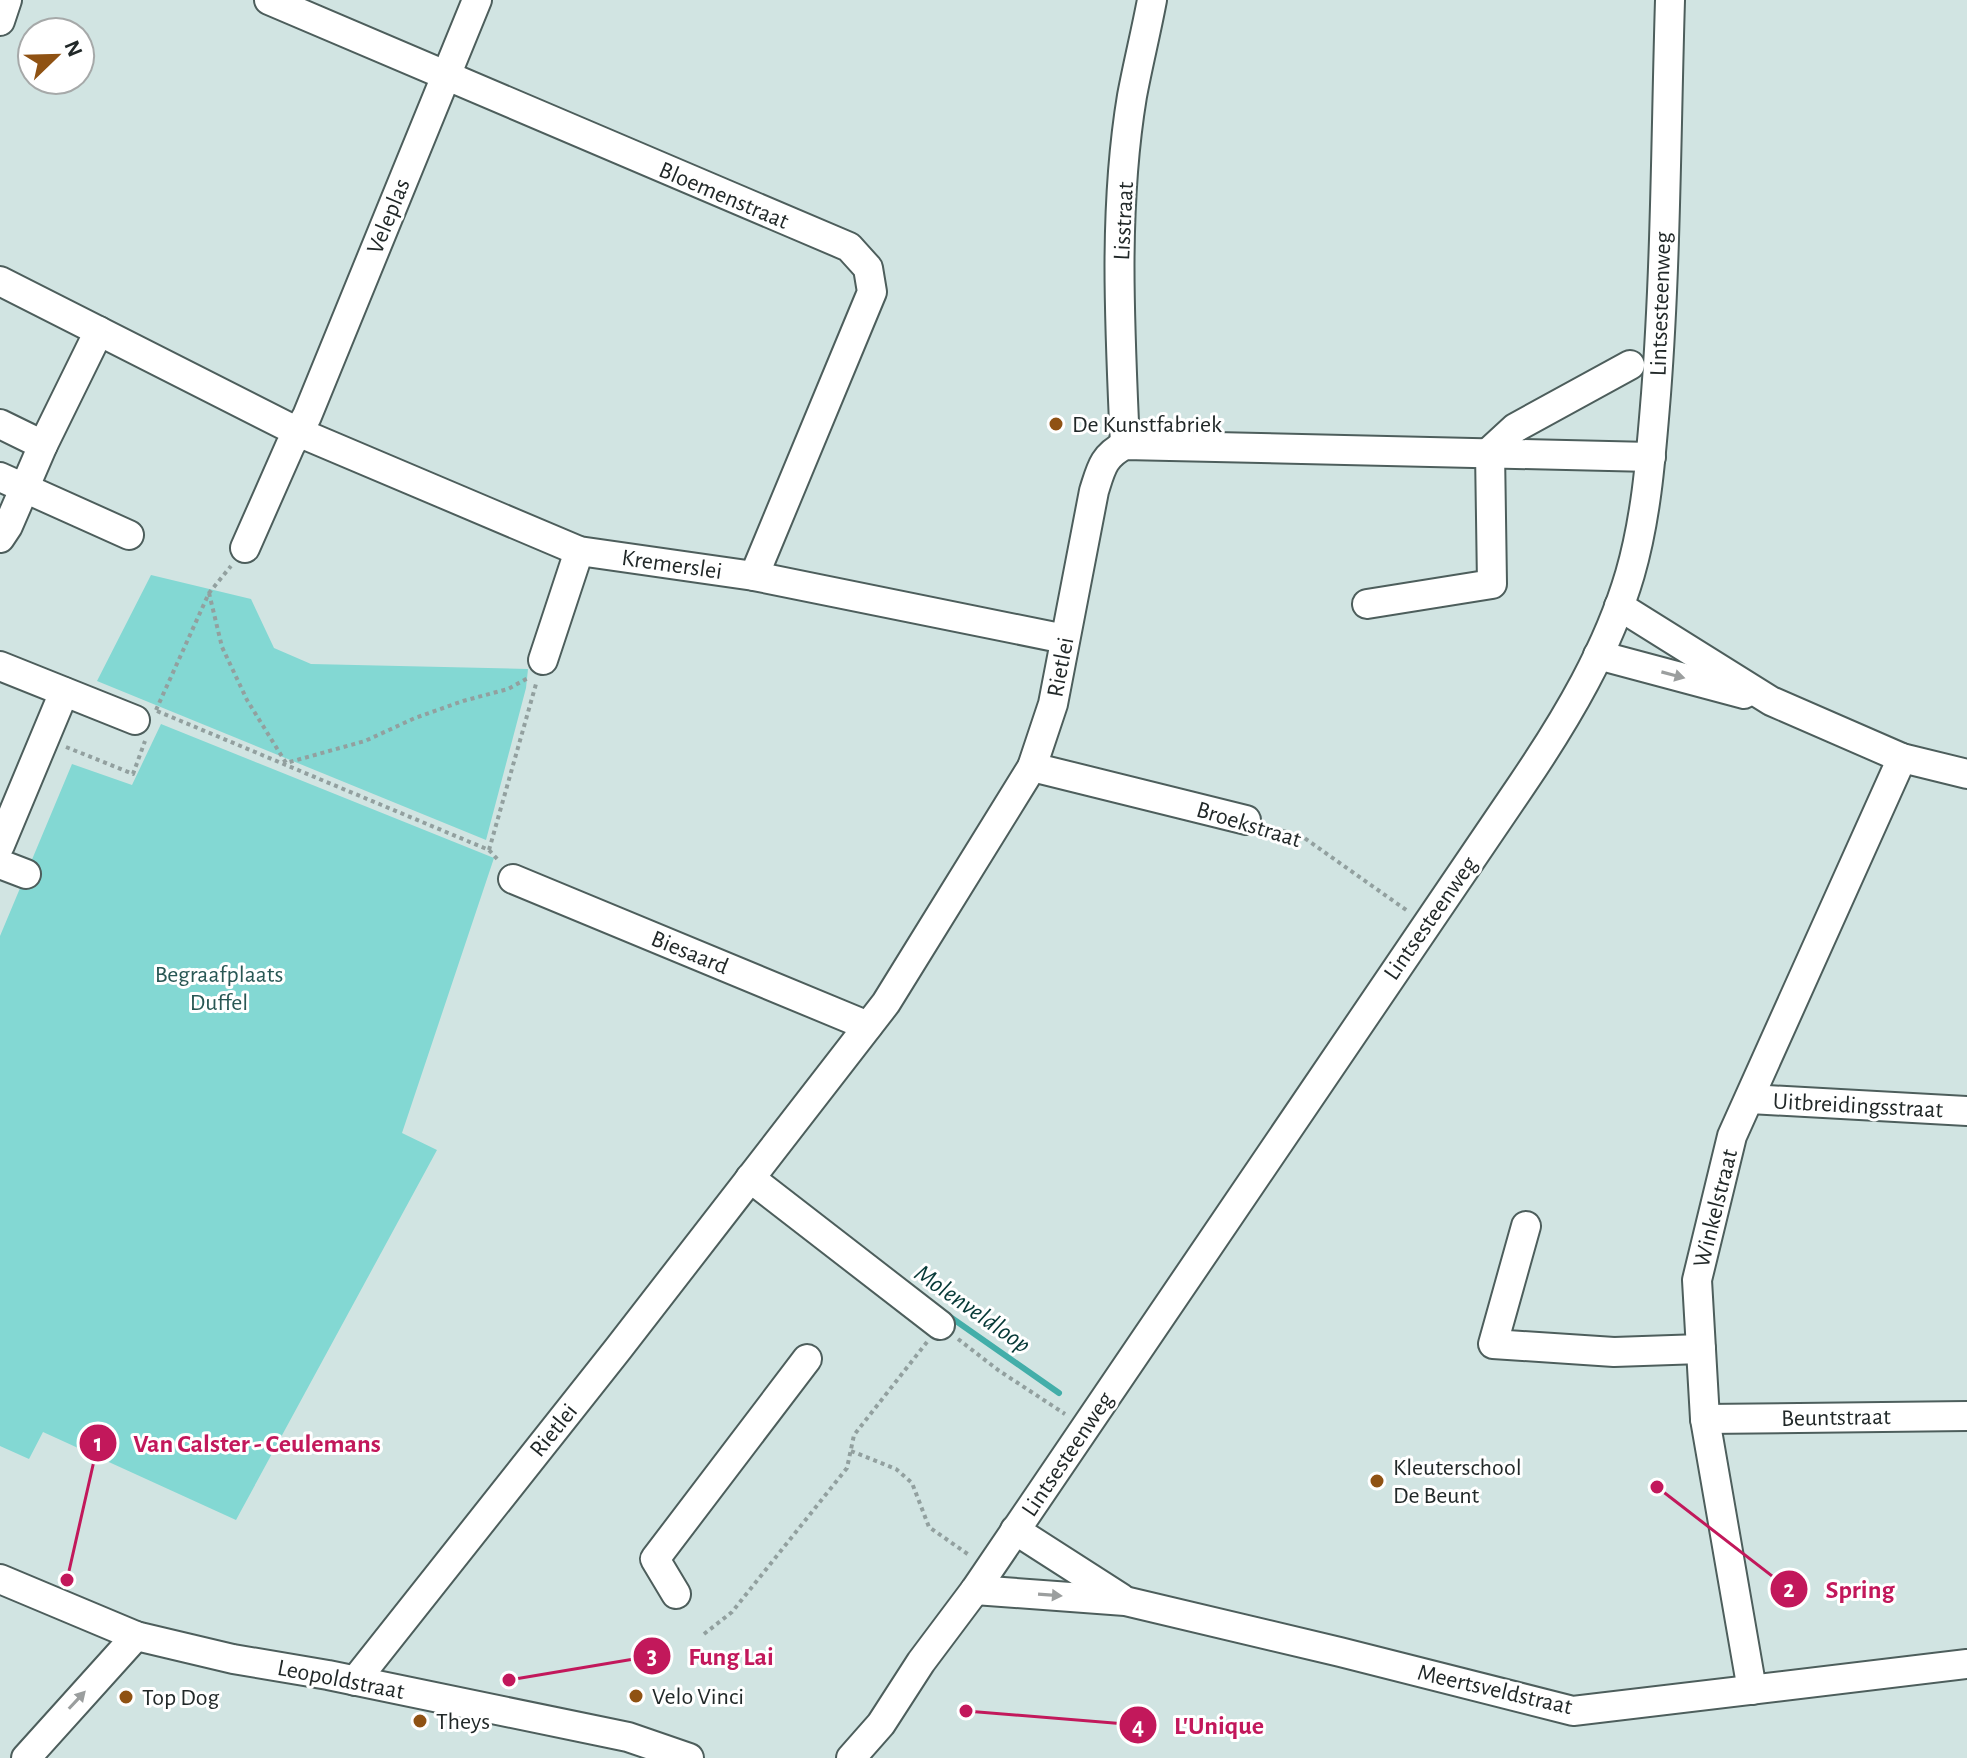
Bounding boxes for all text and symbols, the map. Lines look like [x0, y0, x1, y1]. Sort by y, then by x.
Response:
north arrow [16, 16, 96, 96]
text: N [60, 37, 87, 60]
street label: Bloemenstraat [655, 158, 792, 234]
street label: Veleplas [363, 175, 415, 257]
street label: Lisstraat [1110, 181, 1138, 261]
street label: Lintsesteenweg [1646, 231, 1676, 377]
place label: De Kunstfabriek [1072, 413, 1222, 437]
marker: De Kunstfabriek [1047, 415, 1065, 433]
street label: Kremerslei [620, 546, 724, 584]
street label: Rietlei [1043, 635, 1079, 699]
one-way arrow [1661, 670, 1686, 682]
street label: Broekstraat [1194, 798, 1304, 852]
street label: Lintsesteenweg [1380, 852, 1482, 985]
street label: Biesaard [648, 927, 732, 979]
park label: Begraafplaats Duffel [155, 963, 283, 1015]
street label: Uitbreidingsstraat [1772, 1090, 1944, 1122]
street label: Winkelstraat [1690, 1146, 1742, 1270]
water label: Molenveldloop [910, 1260, 1035, 1358]
street label: Lintsesteenweg [1018, 1388, 1118, 1521]
street label: Rietlei [525, 1400, 582, 1462]
street label: Beuntstraat [1781, 1405, 1891, 1431]
callout: Van Calster - Ceulemans [78, 1418, 397, 1468]
text: Van Calster - Ceulemans [133, 1431, 381, 1457]
text: 1 [94, 1432, 102, 1456]
place label: Kleuterschool De Beunt [1393, 1456, 1522, 1508]
marker: Kleuterschool De Beunt [1368, 1472, 1386, 1490]
callout: Spring [1769, 1564, 1910, 1614]
text: Spring [1826, 1577, 1895, 1603]
text: 2 [1783, 1578, 1795, 1602]
one-way arrow [1038, 1589, 1063, 1602]
callout: Fung Lai [632, 1631, 789, 1681]
text: Fung Lai [688, 1644, 774, 1670]
text: 3 [647, 1645, 657, 1669]
street label: Leopoldstraat [275, 1656, 407, 1704]
street label: Meertsveldstraat [1415, 1661, 1575, 1720]
place label: Velo Vinci [652, 1685, 744, 1709]
place label: Top Dog [142, 1686, 219, 1710]
marker: Velo Vinci [627, 1687, 645, 1705]
marker: Top Dog [117, 1688, 135, 1706]
one-way arrow [68, 1690, 86, 1709]
callout: L'Unique [1118, 1700, 1280, 1750]
place label: Theys [436, 1710, 490, 1734]
marker: Theys [411, 1712, 429, 1730]
text: L'Unique [1174, 1713, 1264, 1739]
text: 4 [1132, 1715, 1144, 1739]

